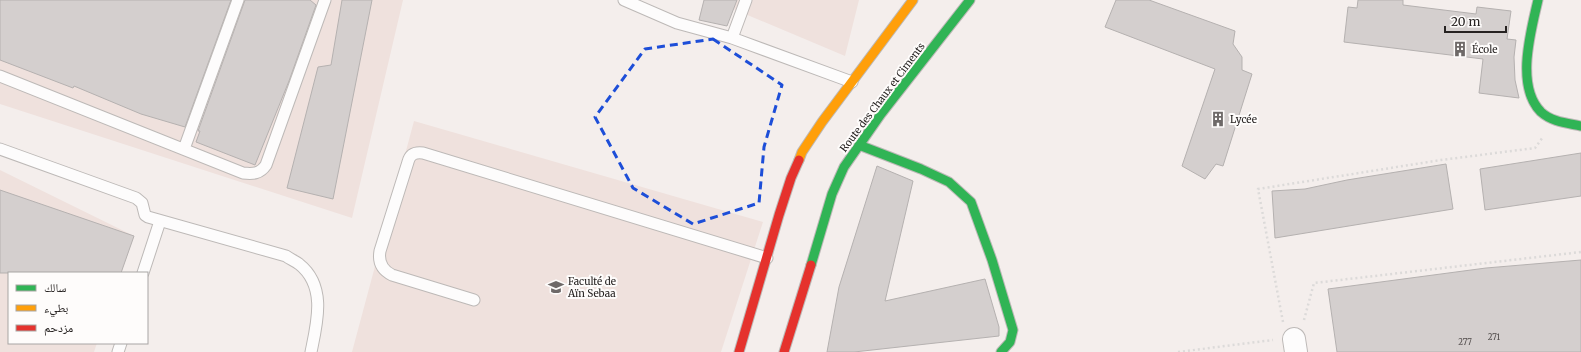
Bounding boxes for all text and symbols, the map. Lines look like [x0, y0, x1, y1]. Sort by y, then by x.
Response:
scale bar [1445, 8, 1506, 34]
text: 20 m [1451, 14, 1480, 29]
street label: Route des Chaux et Ciments [837, 40, 928, 154]
building icon: École [1451, 40, 1469, 58]
place label: École [1472, 42, 1497, 56]
building icon: Lycée [1209, 110, 1227, 128]
place label: Lycée [1230, 113, 1257, 126]
legend [8, 272, 148, 344]
place label: Faculté de Aïn Sebaa [567, 275, 616, 300]
school or university icon: Faculté de Aïn Sebaa [547, 278, 565, 296]
text: سالك [44, 280, 66, 295]
text: بطيء [44, 300, 68, 318]
text: مزدحم [44, 320, 73, 336]
house number: 271 [1488, 332, 1501, 342]
house number: 277 [1458, 337, 1472, 347]

